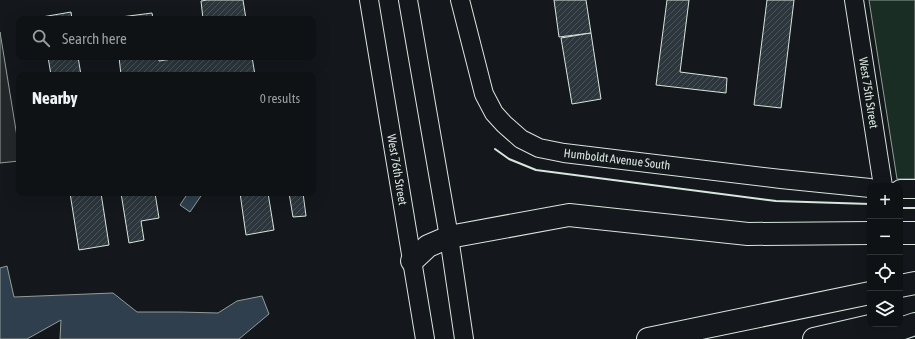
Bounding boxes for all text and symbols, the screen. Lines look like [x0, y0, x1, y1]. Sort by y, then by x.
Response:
search box [16, 16, 316, 60]
icon: search [30, 27, 52, 49]
text: Search here [62, 30, 127, 47]
street label: West 75th Street [856, 56, 881, 130]
text: Nearby [32, 88, 78, 108]
text: 0 results [260, 91, 300, 106]
street label: West 76th Street [384, 133, 410, 207]
street label: Humboldt Avenue South [563, 146, 671, 173]
map controls [867, 183, 903, 327]
button: + [867, 183, 903, 219]
button: − [867, 219, 903, 255]
button: locate [867, 255, 903, 291]
button: layers [867, 291, 903, 327]

